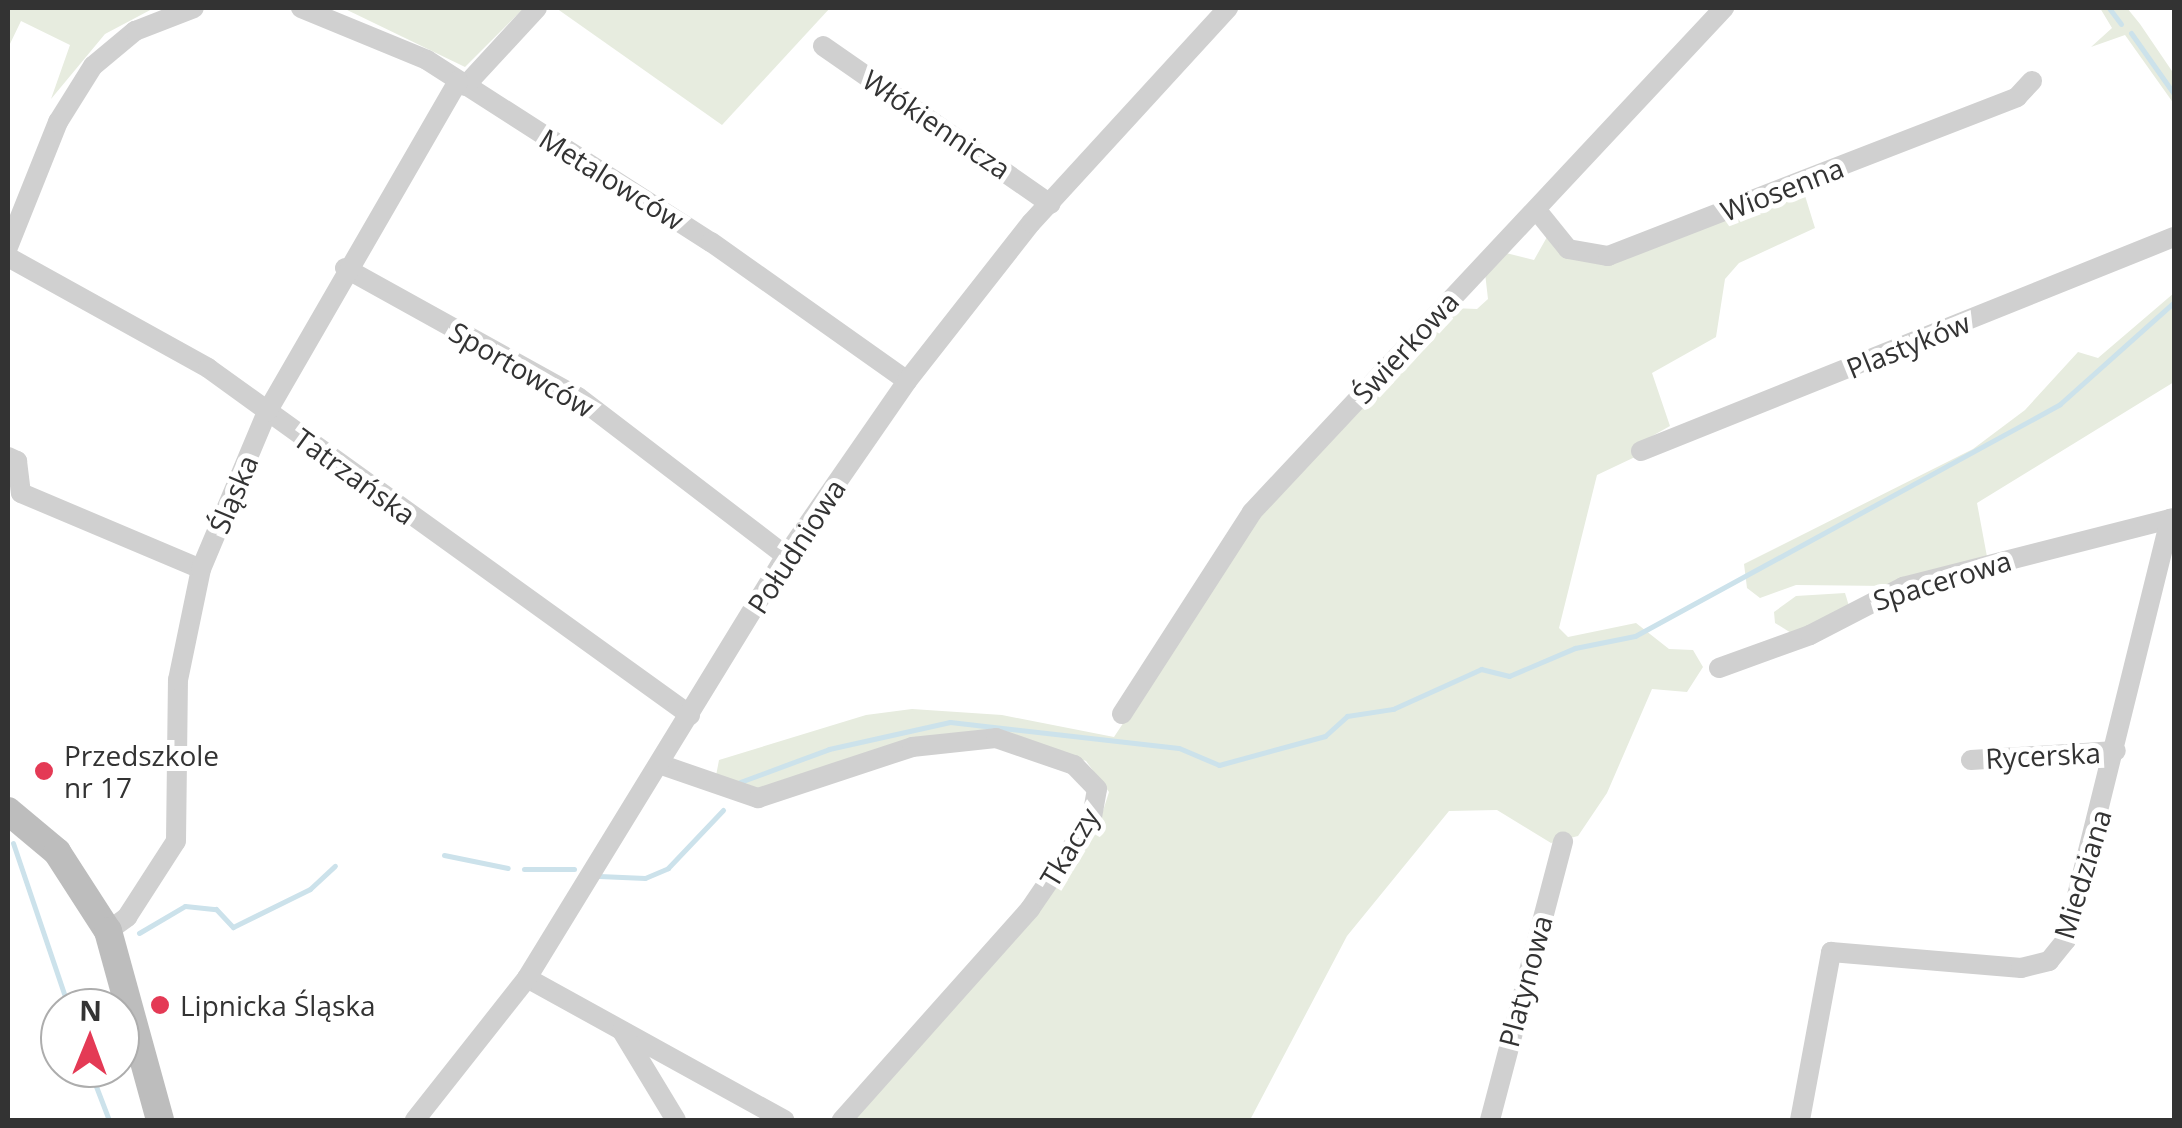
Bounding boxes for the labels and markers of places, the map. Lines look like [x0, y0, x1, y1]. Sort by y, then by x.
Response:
place label: Przedszkole nr 17 [64, 738, 219, 804]
marker: Przedszkole nr 17 [33, 760, 55, 782]
place label: Lipnicka Śląska [180, 988, 376, 1022]
marker: Lipnicka Śląska [149, 994, 171, 1016]

